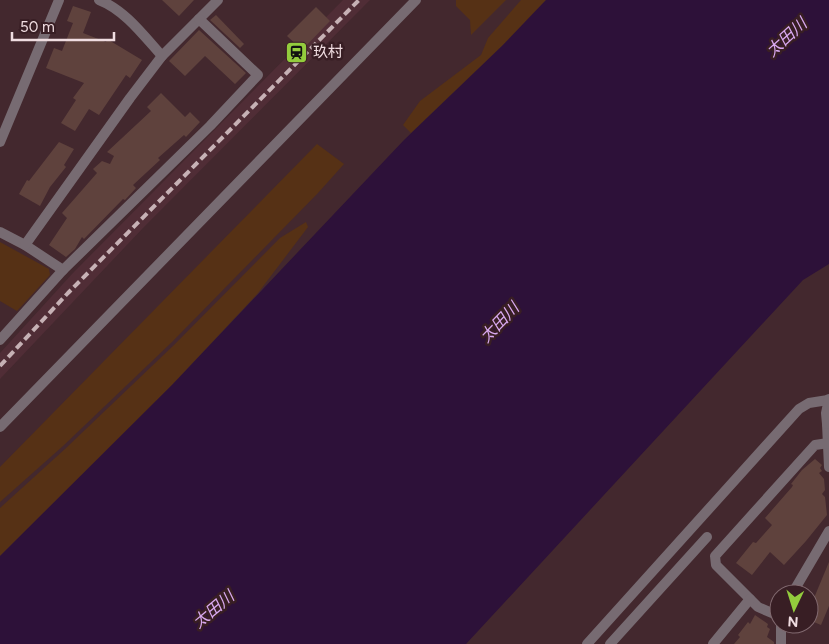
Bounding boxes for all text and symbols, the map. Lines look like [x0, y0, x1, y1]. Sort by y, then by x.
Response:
scale bar [12, 10, 115, 42]
water label: 太田川 [762, 13, 812, 60]
text: 50 m [20, 18, 55, 36]
station icon: 玖村 [285, 40, 309, 64]
place label: 玖村 [313, 43, 343, 61]
water label: 太田川 [476, 297, 524, 346]
north arrow [769, 584, 819, 634]
water label: 太田川 [189, 585, 239, 632]
text: N [787, 613, 799, 630]

